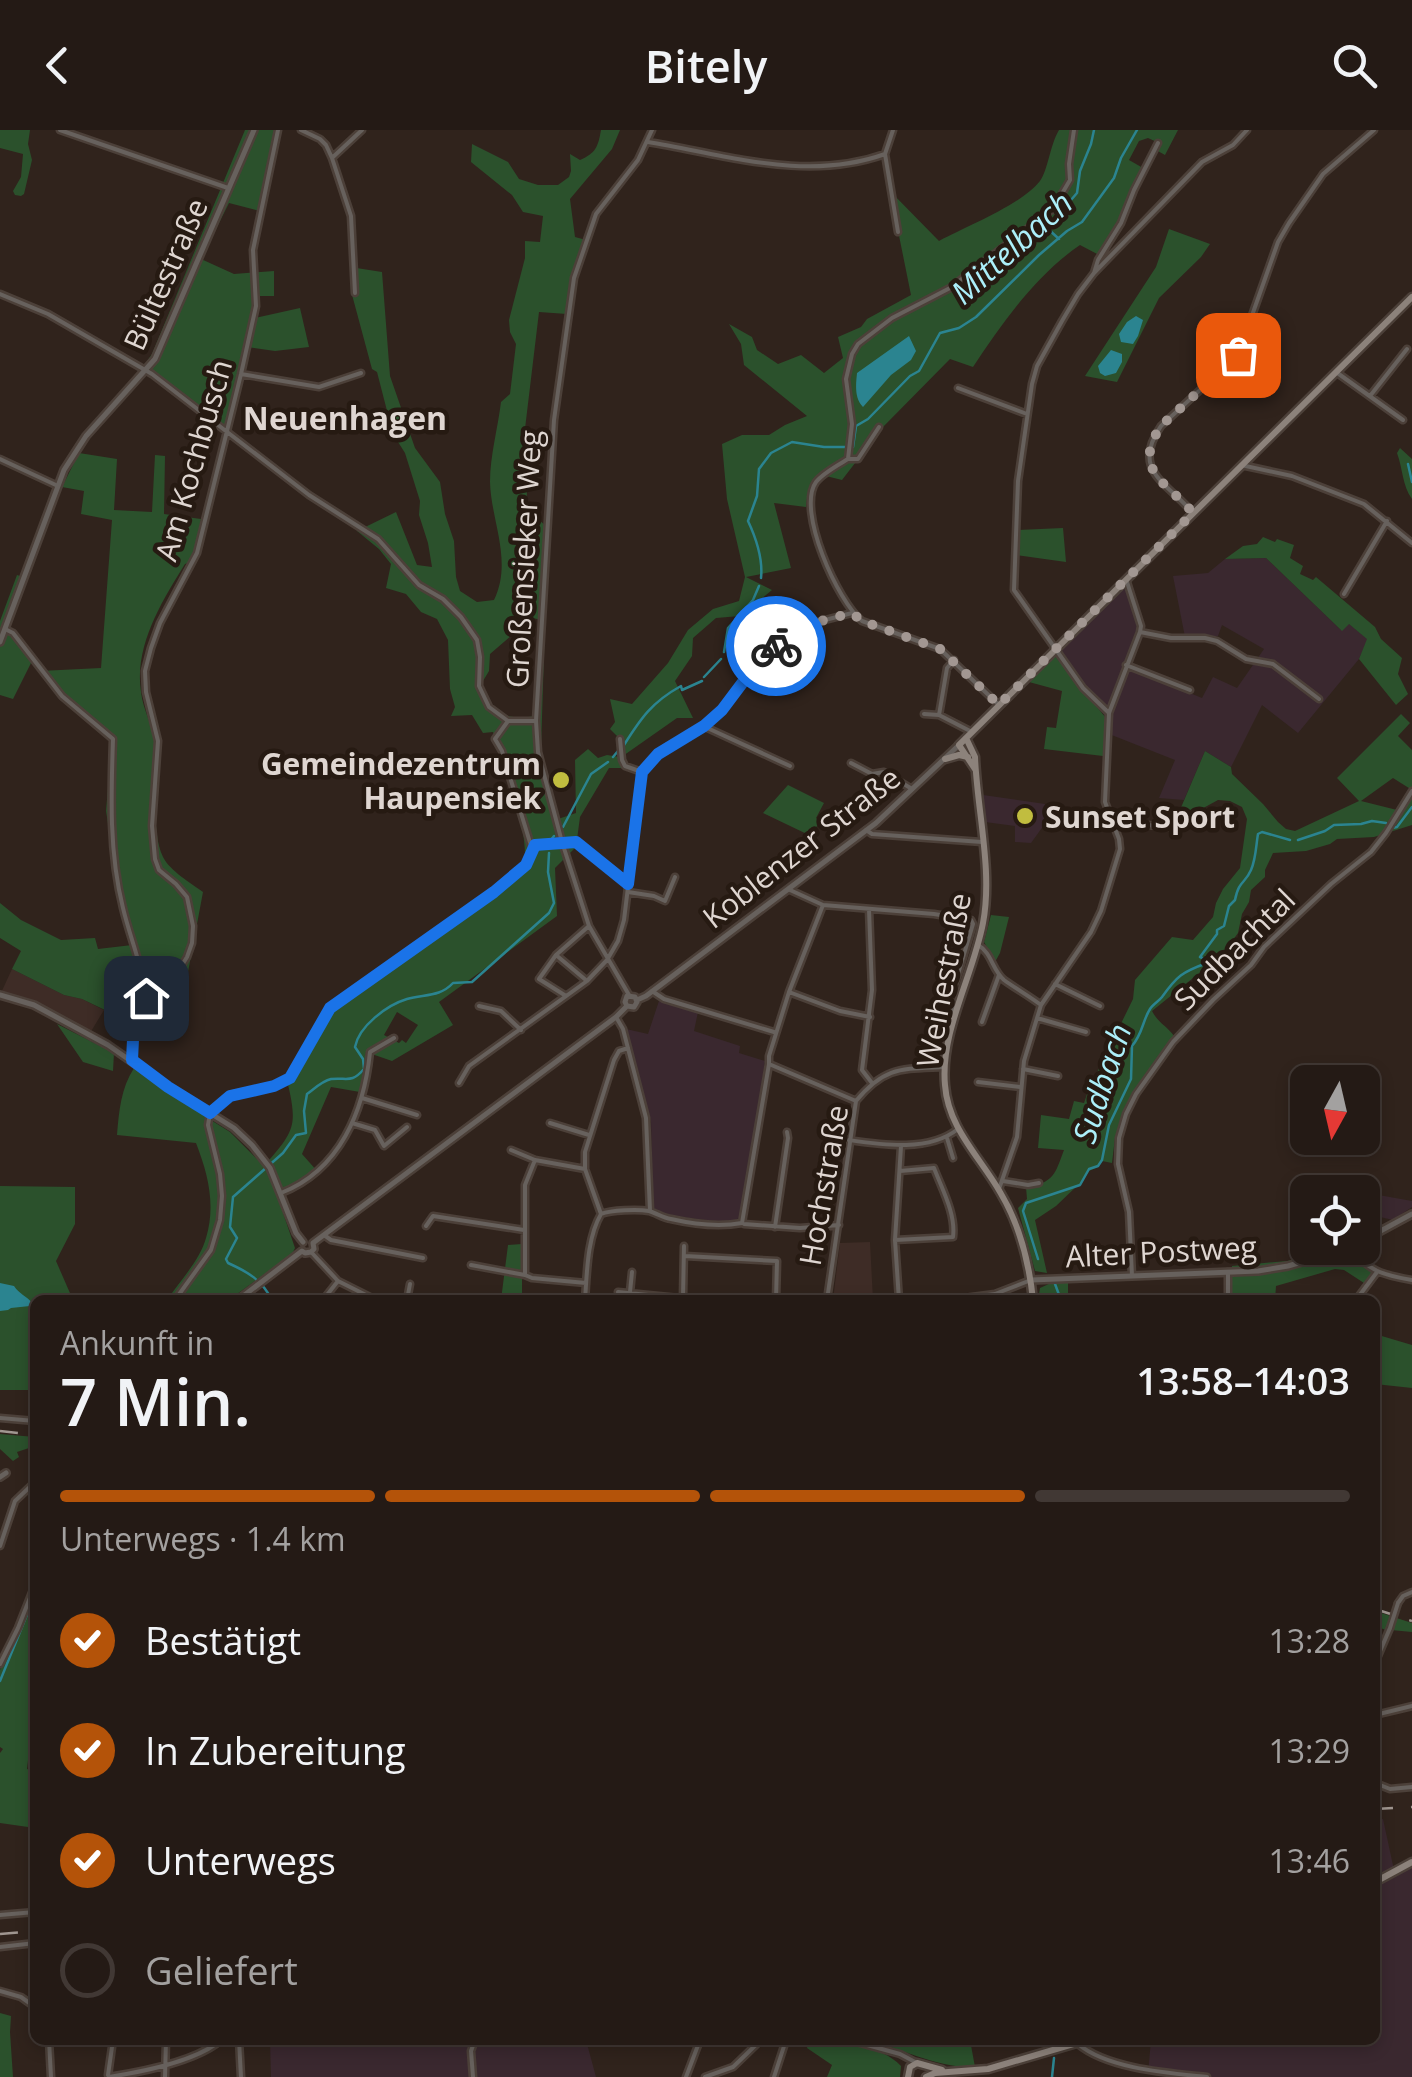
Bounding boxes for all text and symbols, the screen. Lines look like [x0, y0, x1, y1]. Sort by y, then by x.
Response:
text: Bitely [645, 35, 767, 96]
icon: back [30, 38, 85, 93]
icon: search [1327, 38, 1382, 93]
water label: Mittelbach [941, 181, 1081, 313]
street label: Bültestraße [113, 192, 217, 356]
pin [1196, 313, 1281, 398]
icon: bag [1211, 328, 1266, 383]
street label: Am Kochbusch [145, 355, 241, 565]
district label: Neuenhagen [243, 396, 447, 439]
street label: Großensieker Weg [496, 429, 550, 689]
courier [726, 596, 826, 696]
icon: bike [749, 619, 804, 674]
place label: Gemeindezentrum Haupensiek [261, 743, 541, 818]
street label: Koblenzer Straße [694, 757, 908, 937]
marker: Gemeindezentrum Haupensiek [550, 769, 572, 791]
place label: Sunset Sport [1045, 796, 1235, 837]
marker: Sunset Sport [1014, 805, 1036, 827]
street label: Sudbachtal [1164, 879, 1304, 1019]
street label: Weihestraße [906, 889, 980, 1071]
pin [104, 956, 189, 1041]
icon: home [119, 971, 174, 1026]
water label: Sudbach [1062, 1018, 1140, 1148]
north arrow [1290, 1065, 1380, 1155]
map controls [1290, 1065, 1380, 1265]
street label: Hochstraße [789, 1101, 857, 1269]
button: locate [1290, 1175, 1380, 1265]
street label: Alter Postweg [1064, 1226, 1258, 1276]
text: Ankunft in [60, 1321, 214, 1364]
text: 13:58–14:03 [1136, 1354, 1350, 1406]
text: 7 Min. [60, 1357, 251, 1445]
text: Unterwegs · 1.4 km [60, 1517, 346, 1560]
icon: check [60, 1613, 115, 1668]
text: Bestätigt [145, 1614, 301, 1666]
text: 13:28 [1268, 1619, 1350, 1662]
icon: check [60, 1723, 115, 1778]
text: In Zubereitung [145, 1724, 406, 1776]
text: 13:29 [1268, 1729, 1350, 1772]
icon: check [60, 1833, 115, 1888]
text: Unterwegs [145, 1834, 336, 1886]
text: 13:46 [1268, 1839, 1350, 1882]
text: Geliefert [145, 1944, 298, 1996]

